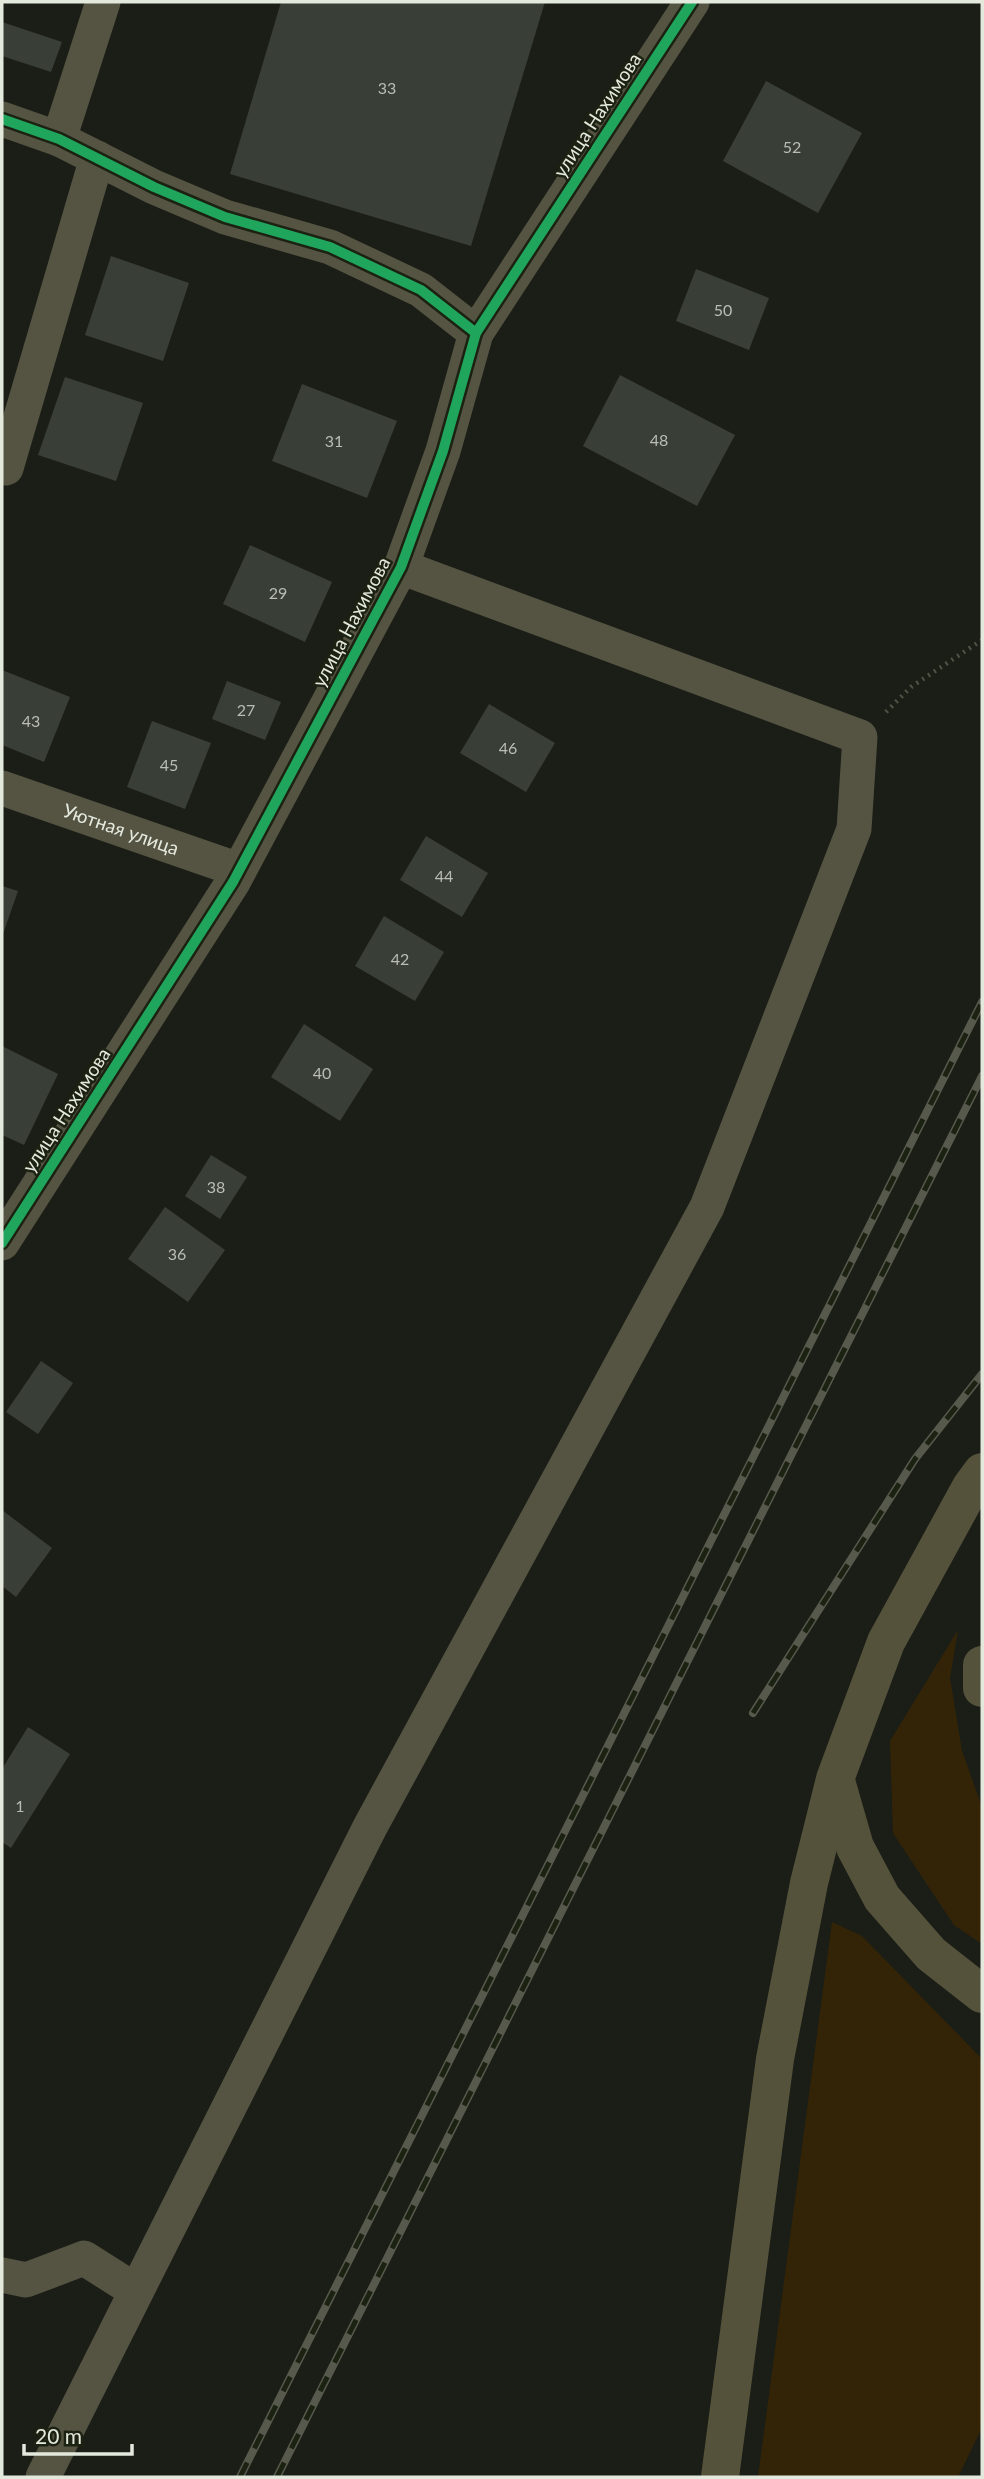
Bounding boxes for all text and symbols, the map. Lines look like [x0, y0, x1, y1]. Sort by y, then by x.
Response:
street label: улица Нахимова [548, 48, 645, 181]
house number: 33 [378, 78, 396, 97]
house number: 52 [783, 137, 801, 156]
house number: 50 [714, 300, 732, 319]
house number: 48 [650, 430, 668, 449]
house number: 31 [325, 431, 343, 450]
street label: улица Нахимова [307, 553, 394, 691]
house number: 29 [269, 583, 287, 602]
house number: 27 [237, 700, 255, 719]
house number: 43 [22, 711, 40, 730]
house number: 46 [499, 738, 517, 757]
house number: 45 [160, 755, 178, 774]
street label: Уютная улица [60, 798, 182, 859]
house number: 44 [435, 866, 453, 885]
house number: 42 [391, 949, 409, 968]
street label: улица Нахимова [17, 1043, 114, 1176]
house number: 40 [313, 1063, 331, 1082]
house number: 38 [207, 1177, 225, 1196]
house number: 36 [168, 1244, 186, 1263]
house number: 1 [15, 1796, 25, 1815]
scale bar [24, 2412, 133, 2456]
text: 20 m [35, 2423, 82, 2448]

